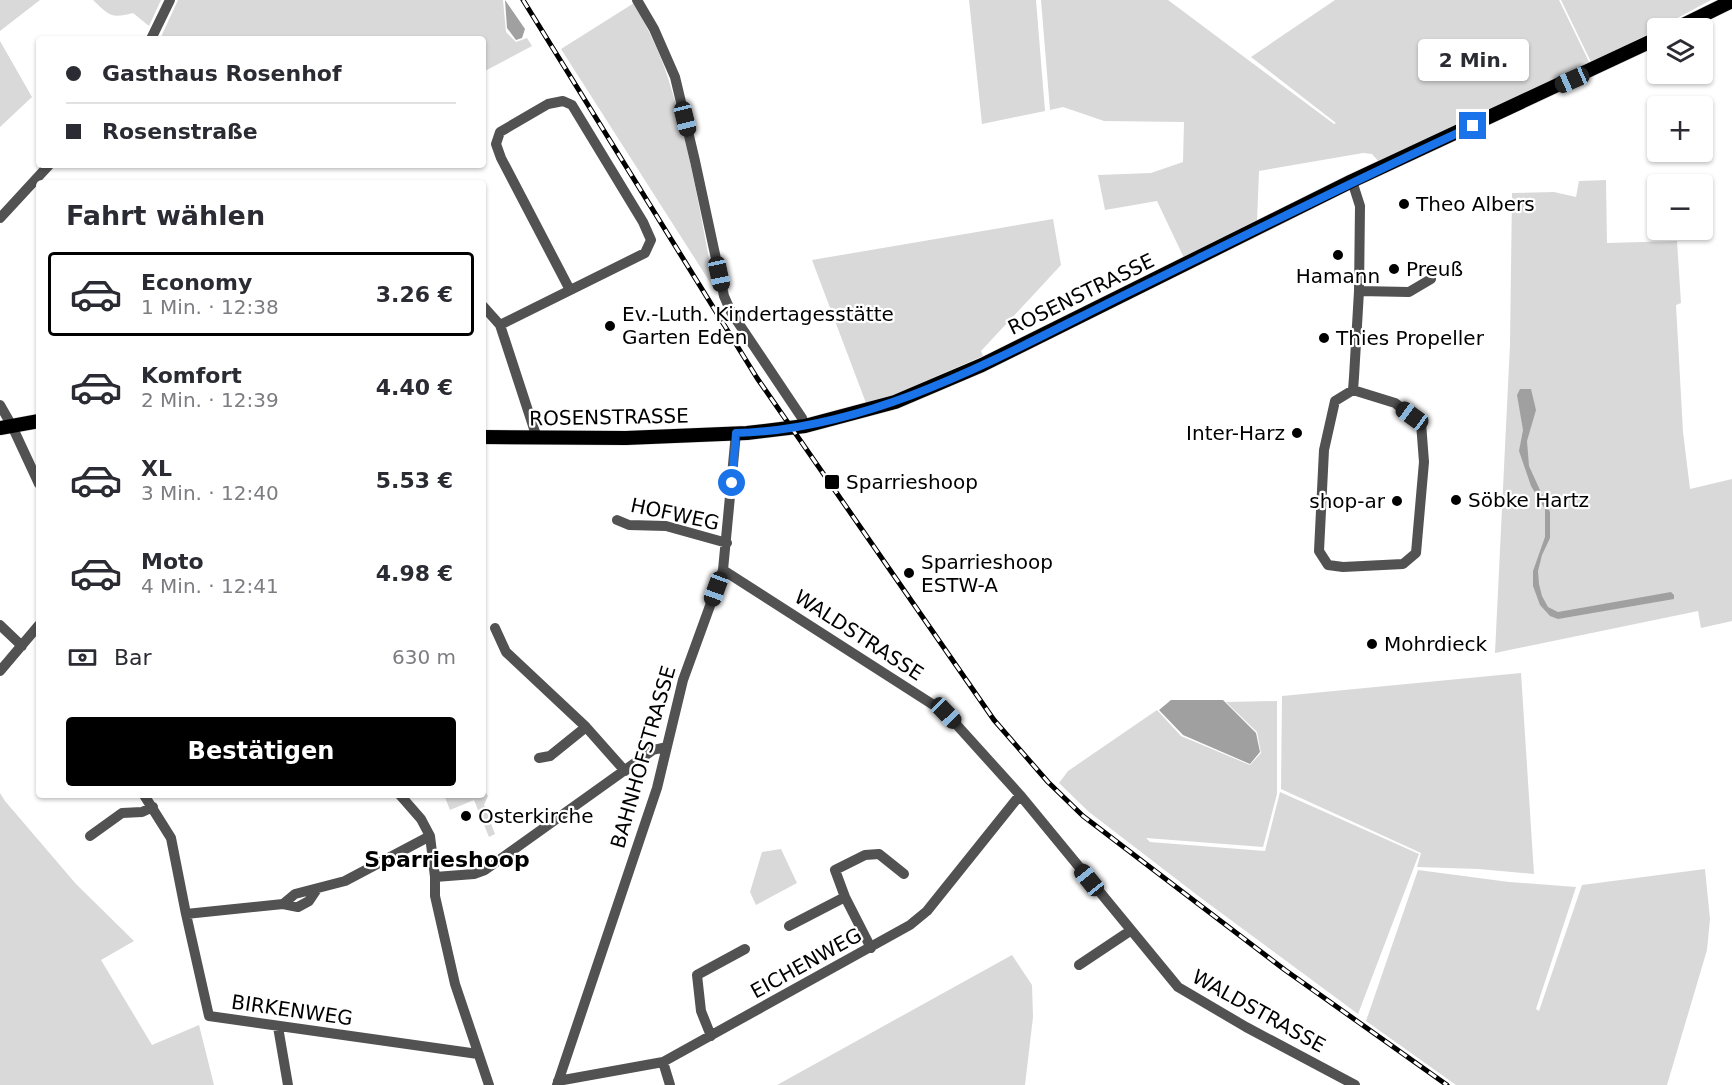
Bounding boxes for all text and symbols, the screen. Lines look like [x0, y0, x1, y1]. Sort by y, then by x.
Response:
map controls [1647, 18, 1713, 240]
button: layers [1647, 18, 1713, 84]
callout: 2 Min. [1418, 39, 1528, 81]
text: 2 Min. [1439, 48, 1508, 72]
text: Gasthaus Rosenhof [102, 61, 342, 86]
car [1552, 64, 1592, 96]
button: + [1647, 96, 1713, 162]
car [672, 99, 698, 139]
route end [1459, 112, 1486, 139]
text: Rosenstraße [102, 119, 258, 144]
button: − [1647, 174, 1713, 240]
place label: Theo Albers [1415, 192, 1535, 216]
marker: Theo Albers [1397, 197, 1411, 211]
text: Fahrt wählen [66, 200, 265, 231]
street label: ROSENSTRASSE [1004, 248, 1158, 340]
marker: Hamann [1331, 248, 1345, 262]
car [706, 255, 732, 293]
place label: Preuß [1406, 257, 1463, 281]
marker: Preuß [1387, 262, 1401, 276]
place label: Hamann [1296, 264, 1380, 288]
icon: car [69, 267, 123, 321]
text: Economy [141, 270, 252, 295]
text: 3.26 € [376, 282, 453, 307]
text: 1 Min. · 12:38 [141, 295, 279, 319]
place label: Ev.-Luth. Kindertagesstätte Garten Eden [622, 302, 894, 349]
marker: Ev.-Luth. Kindertagesstätte Garten Eden [603, 319, 617, 333]
place label: Thies Propeller [1335, 326, 1485, 350]
marker: Thies Propeller [1317, 331, 1331, 345]
icon: car [69, 360, 123, 414]
text: Komfort [141, 363, 242, 388]
text: 4.40 € [376, 375, 453, 400]
text: 2 Min. · 12:39 [141, 388, 279, 412]
car [1392, 398, 1432, 434]
street label: ROSENSTRASSE [529, 404, 689, 430]
place label: Inter-Harz [1186, 421, 1285, 445]
marker: Inter-Harz [1290, 426, 1304, 440]
icon: car [69, 453, 123, 507]
text: XL [141, 456, 172, 481]
text: 5.53 € [376, 468, 453, 493]
route start [718, 469, 745, 496]
place label: Sparrieshoop [846, 470, 978, 494]
marker: Sparrieshoop [823, 473, 841, 491]
text: 3 Min. · 12:40 [141, 481, 279, 505]
place label: Söbke Hartz [1468, 488, 1589, 512]
place label: shop-ar [1309, 489, 1386, 513]
street label: HOFWEG [628, 493, 722, 535]
marker: Söbke Hartz [1449, 493, 1463, 507]
marker: shop-ar [1390, 494, 1404, 508]
icon: car [69, 546, 123, 600]
text: Moto [141, 549, 204, 574]
place label: Sparrieshoop ESTW-A [921, 550, 1053, 597]
text: 4.98 € [376, 561, 453, 586]
marker: Sparrieshoop ESTW-A [902, 566, 916, 580]
car [701, 569, 731, 609]
text: 4 Min. · 12:41 [141, 574, 279, 598]
street label: WALDSTRASSE [790, 584, 928, 686]
place label: Mohrdieck [1384, 632, 1488, 656]
marker: Mohrdieck [1365, 637, 1379, 651]
icon: cash [66, 641, 99, 674]
text: Bar [114, 645, 152, 670]
text: 630 m [392, 645, 456, 669]
street label: BAHNHOFSTRASSE [605, 663, 681, 851]
car [927, 694, 965, 732]
button: Bestätigen [66, 717, 456, 786]
place label: Osterkirche [478, 804, 593, 828]
marker: Osterkirche [459, 809, 473, 823]
district label: Sparrieshoop [364, 847, 530, 872]
car [1071, 860, 1107, 900]
street label: EICHENWEG [746, 923, 866, 1003]
street label: WALDSTRASSE [1188, 964, 1330, 1058]
street label: BIRKENWEG [230, 990, 354, 1030]

